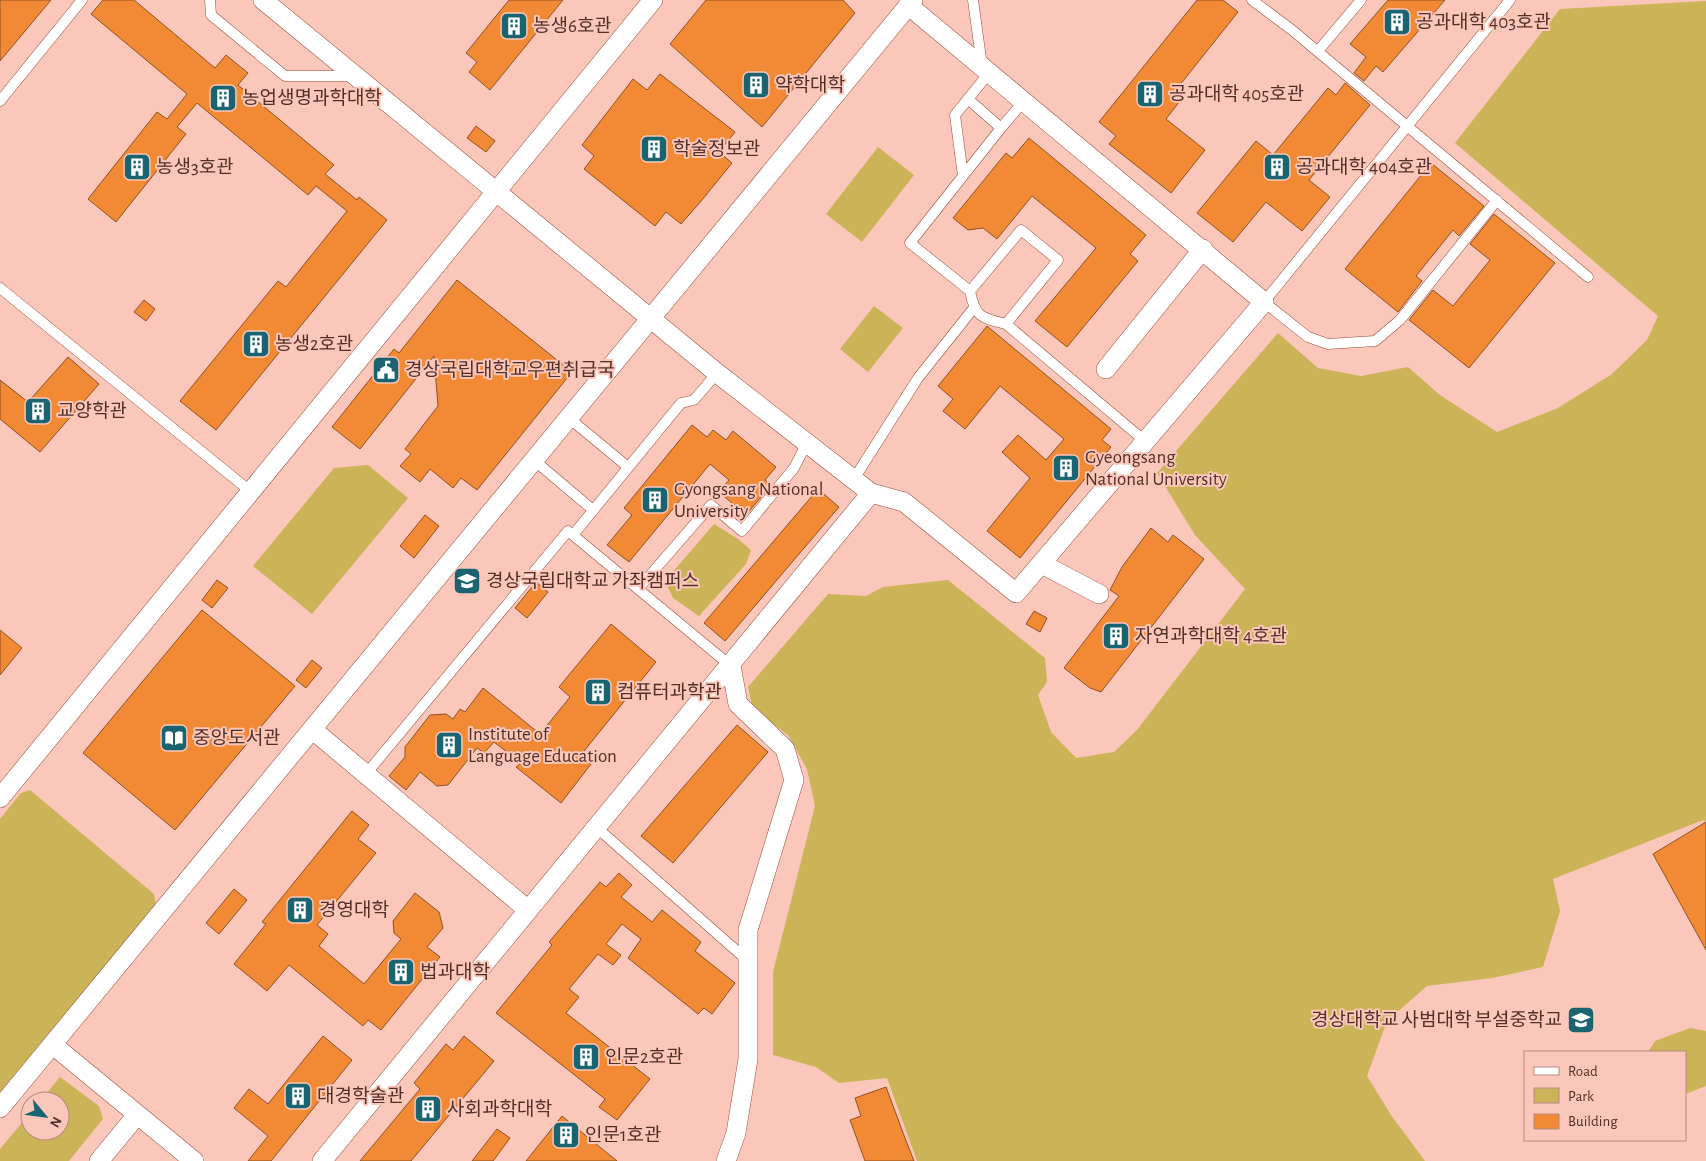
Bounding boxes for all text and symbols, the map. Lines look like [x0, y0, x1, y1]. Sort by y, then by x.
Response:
building icon: 공과대학 403호관 [1382, 7, 1412, 37]
building icon: 농생6호관 [499, 11, 529, 41]
place label: 공과대학 403호관 [1416, 12, 1551, 32]
place label: 농생6호관 [533, 16, 612, 36]
building icon: 약학대학 [741, 70, 771, 100]
place label: 약학대학 [775, 75, 845, 95]
building icon: 공과대학 405호관 [1135, 79, 1165, 109]
building icon: 농업생명과학대학 [208, 83, 238, 113]
place label: 공과대학 405호관 [1169, 84, 1304, 104]
place label: 농업생명과학대학 [242, 88, 382, 108]
building icon: 학술정보관 [639, 134, 669, 164]
place label: 학술정보관 [673, 139, 760, 159]
building icon: 농생3호관 [122, 152, 152, 182]
building icon: 공과대학 404호관 [1262, 152, 1292, 182]
place label: 농생3호관 [156, 157, 234, 177]
place label: 공과대학 404호관 [1296, 157, 1432, 177]
building icon: 농생2호관 [241, 329, 271, 359]
place label: 농생2호관 [275, 334, 354, 354]
public building icon: 경상국립대학교우편취급국 [371, 355, 401, 385]
place label: 경상국립대학교우편취급국 [405, 360, 615, 380]
building icon: 교양학관 [23, 396, 53, 426]
place label: 교양학관 [57, 401, 127, 421]
place label: Gyeongsang National University [1085, 448, 1227, 489]
building icon: Gyeongsang National University [1051, 453, 1081, 483]
place label: Gyongsang National University [674, 480, 823, 521]
building icon: Gyongsang National University [640, 485, 670, 515]
school or university icon: 경상국립대학교 가좌캠퍼스 [452, 566, 482, 596]
place label: 경상국립대학교 가좌캠퍼스 [486, 571, 699, 591]
building icon: 자연과학대학 4호관 [1101, 621, 1131, 651]
place label: 자연과학대학 4호관 [1135, 626, 1287, 646]
building icon: 컴퓨터과학관 [583, 677, 613, 707]
place label: 컴퓨터과학관 [617, 682, 722, 702]
library icon: 중앙도서관 [159, 723, 189, 753]
place label: Institute of Language Education [468, 725, 617, 766]
place label: 중앙도서관 [193, 728, 280, 748]
building icon: Institute of Language Education [434, 730, 464, 760]
building icon: 경영대학 [285, 895, 315, 925]
place label: 경영대학 [319, 900, 389, 920]
building icon: 법과대학 [386, 957, 416, 987]
place label: 법과대학 [420, 962, 490, 982]
school or university icon: 경상대학교 사범대학 부설중학교 [1566, 1005, 1596, 1035]
place label: 경상대학교 사범대학 부설중학교 [1311, 1010, 1562, 1030]
building icon: 인문2호관 [571, 1042, 601, 1072]
place label: 인문2호관 [605, 1047, 684, 1067]
legend [1524, 1051, 1686, 1141]
text: Road [1568, 1064, 1598, 1079]
building icon: 대경학술관 [283, 1081, 313, 1111]
place label: 대경학술관 [317, 1086, 404, 1106]
text: Park [1568, 1089, 1594, 1104]
north arrow [20, 1091, 70, 1141]
building icon: 사회과학대학 [413, 1094, 443, 1124]
place label: 사회과학대학 [447, 1099, 552, 1119]
text: N [47, 1114, 64, 1129]
text: Building [1568, 1114, 1618, 1129]
building icon: 인문1호관 [551, 1120, 581, 1150]
place label: 인문1호관 [585, 1125, 661, 1145]

